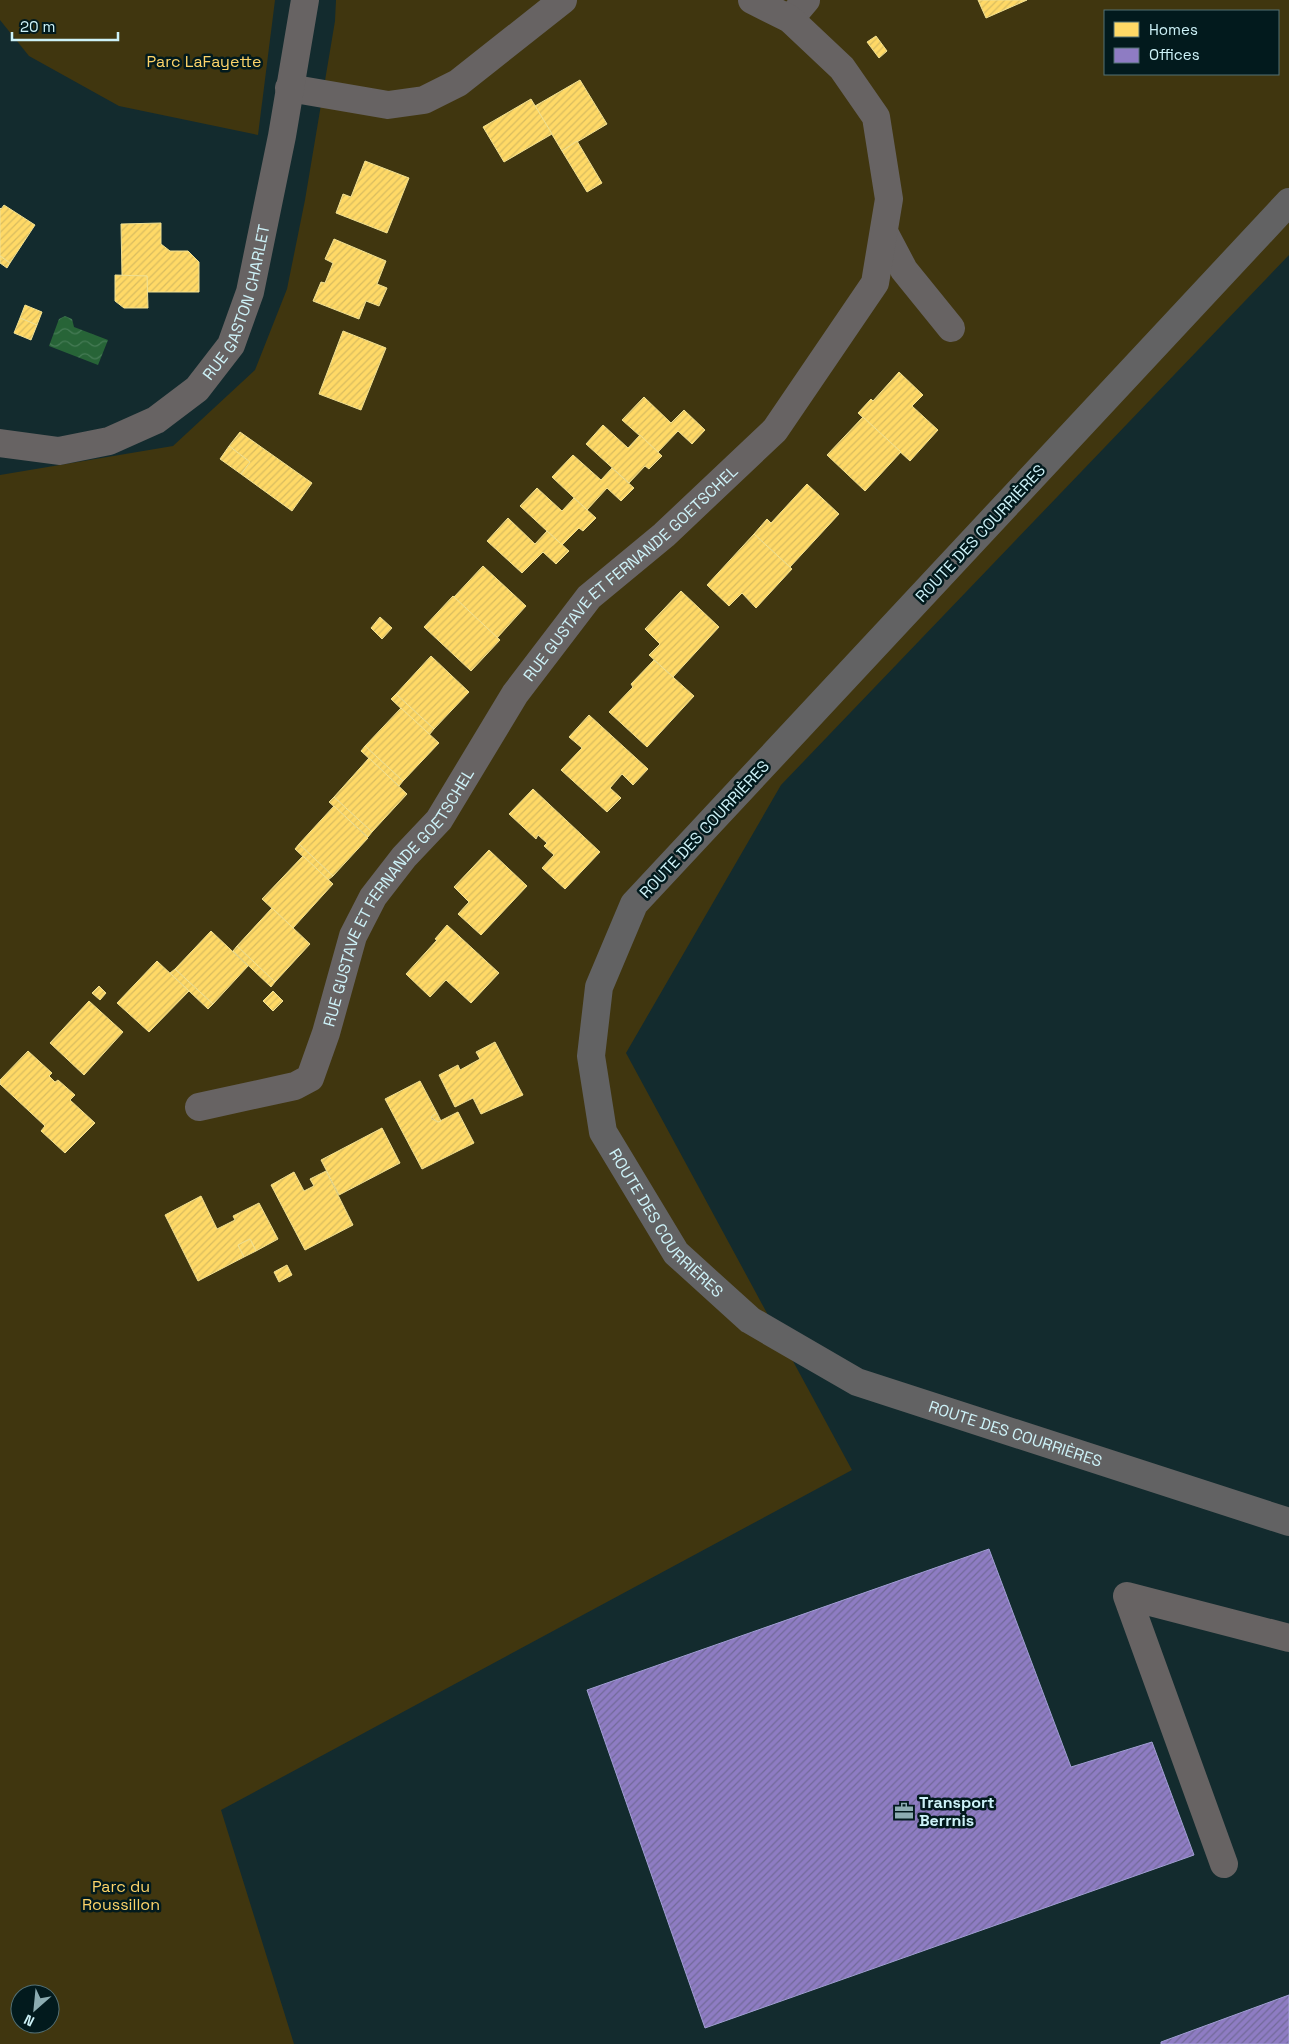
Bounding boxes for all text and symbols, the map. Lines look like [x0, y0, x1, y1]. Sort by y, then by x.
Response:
scale bar [12, 10, 119, 42]
legend [1104, 10, 1279, 75]
text: 20 m [20, 17, 55, 36]
text: Homes [1149, 20, 1198, 39]
text: Offices [1149, 45, 1200, 64]
park label: Parc LaFayette [147, 51, 261, 72]
street label: RUE GASTON CHARLET [198, 223, 275, 384]
street label: ROUTE DES COURRIÈRES [911, 460, 1050, 607]
street label: RUE GUSTAVE ET FERNANDE GOETSCHEL [519, 461, 742, 686]
street label: ROUTE DES COURRIÈRES [635, 756, 774, 903]
street label: RUE GUSTAVE ET FERNANDE GOETSCHEL [318, 764, 479, 1029]
street label: ROUTE DES COURRIÈRES [604, 1145, 728, 1302]
street label: ROUTE DES COURRIÈRES [926, 1396, 1105, 1472]
place label: Transport Berrnis [919, 1792, 995, 1831]
office icon: Transport Berrnis [893, 1800, 915, 1822]
park label: Parc du Roussillon [82, 1876, 160, 1915]
north arrow [10, 1984, 60, 2034]
text: N [21, 2010, 37, 2031]

